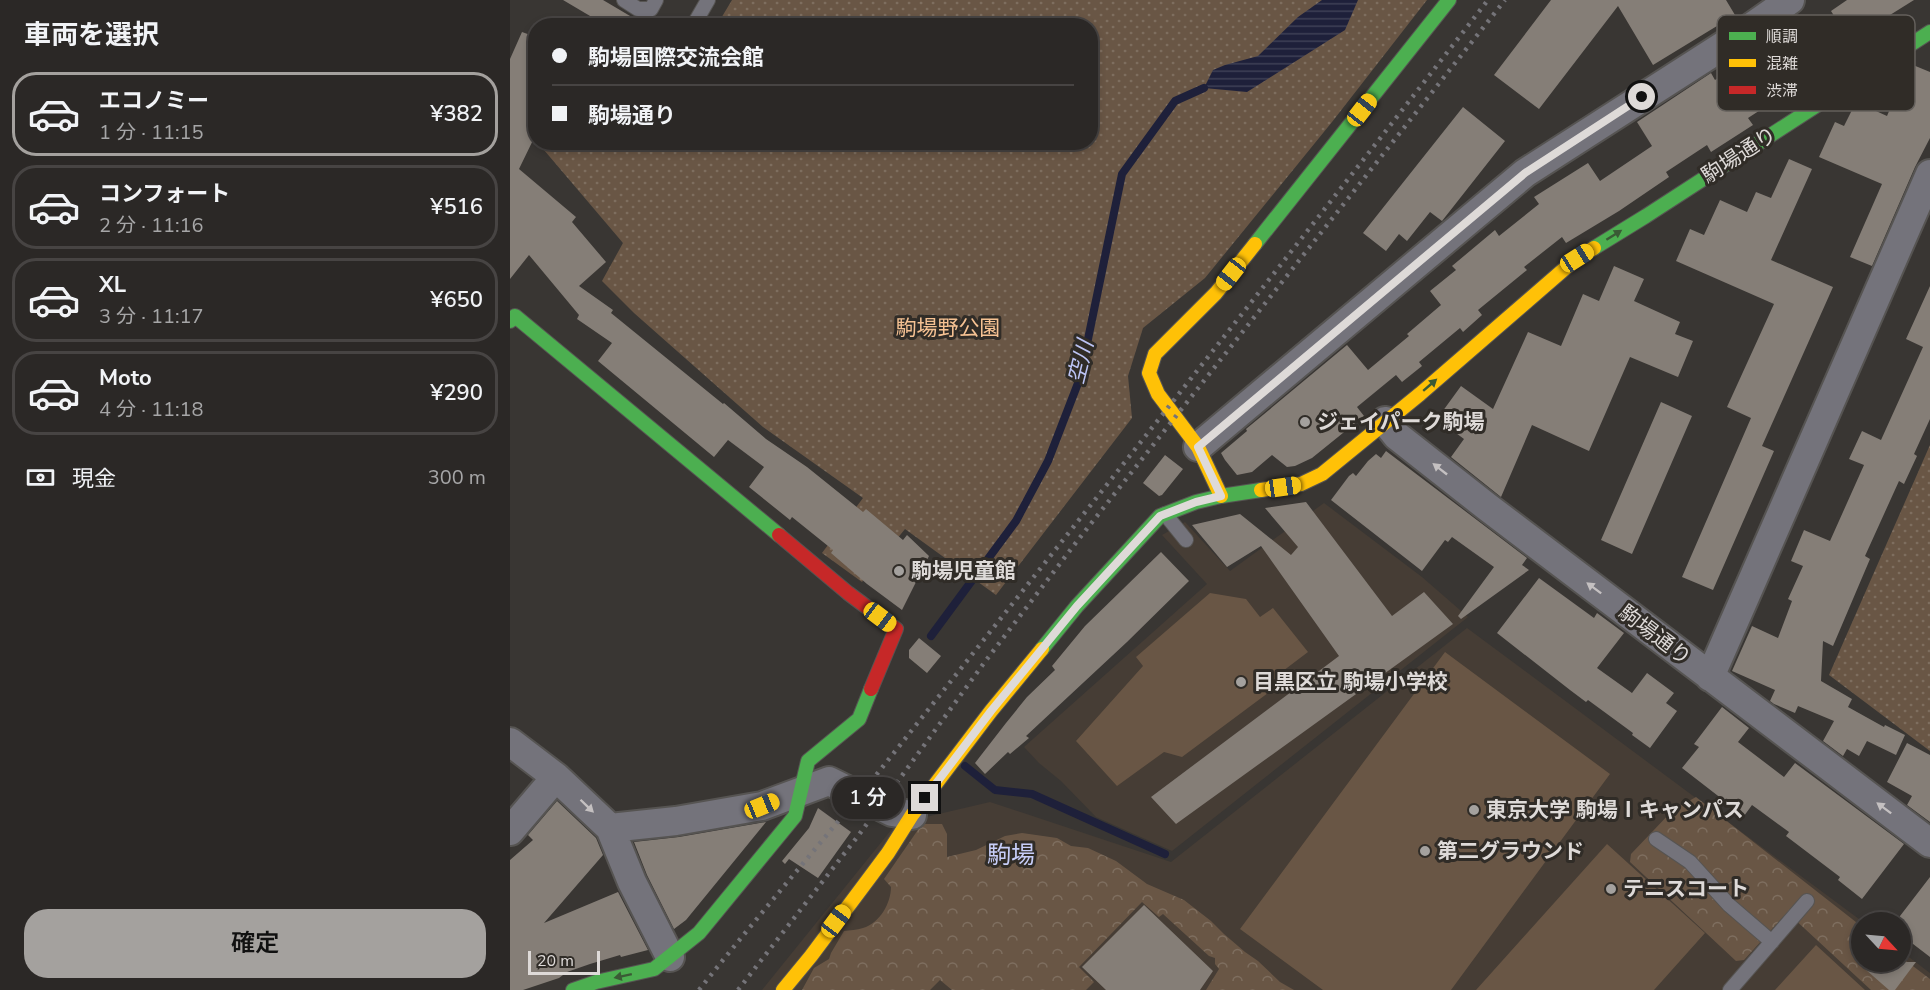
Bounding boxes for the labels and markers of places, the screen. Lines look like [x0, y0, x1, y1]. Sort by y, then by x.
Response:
place label: ジェイパーク駒場 [1317, 408, 1485, 436]
marker: ジェイパーク駒場 [1298, 415, 1312, 429]
place label: 駒場児童館 [911, 557, 1016, 585]
marker: 駒場児童館 [892, 564, 906, 578]
place label: 目黒区立 駒場小学校 [1253, 668, 1448, 696]
marker: 目黒区立 駒場小学校 [1234, 675, 1248, 689]
place label: 東京大学 駒場Ⅰキャンパス [1486, 796, 1744, 824]
marker: 東京大学 駒場Ⅰキャンパス [1467, 803, 1481, 817]
place label: 第二グラウンド [1437, 837, 1584, 865]
marker: 第二グラウンド [1418, 844, 1432, 858]
place label: テニスコート [1623, 875, 1749, 903]
marker: テニスコート [1604, 882, 1618, 896]

